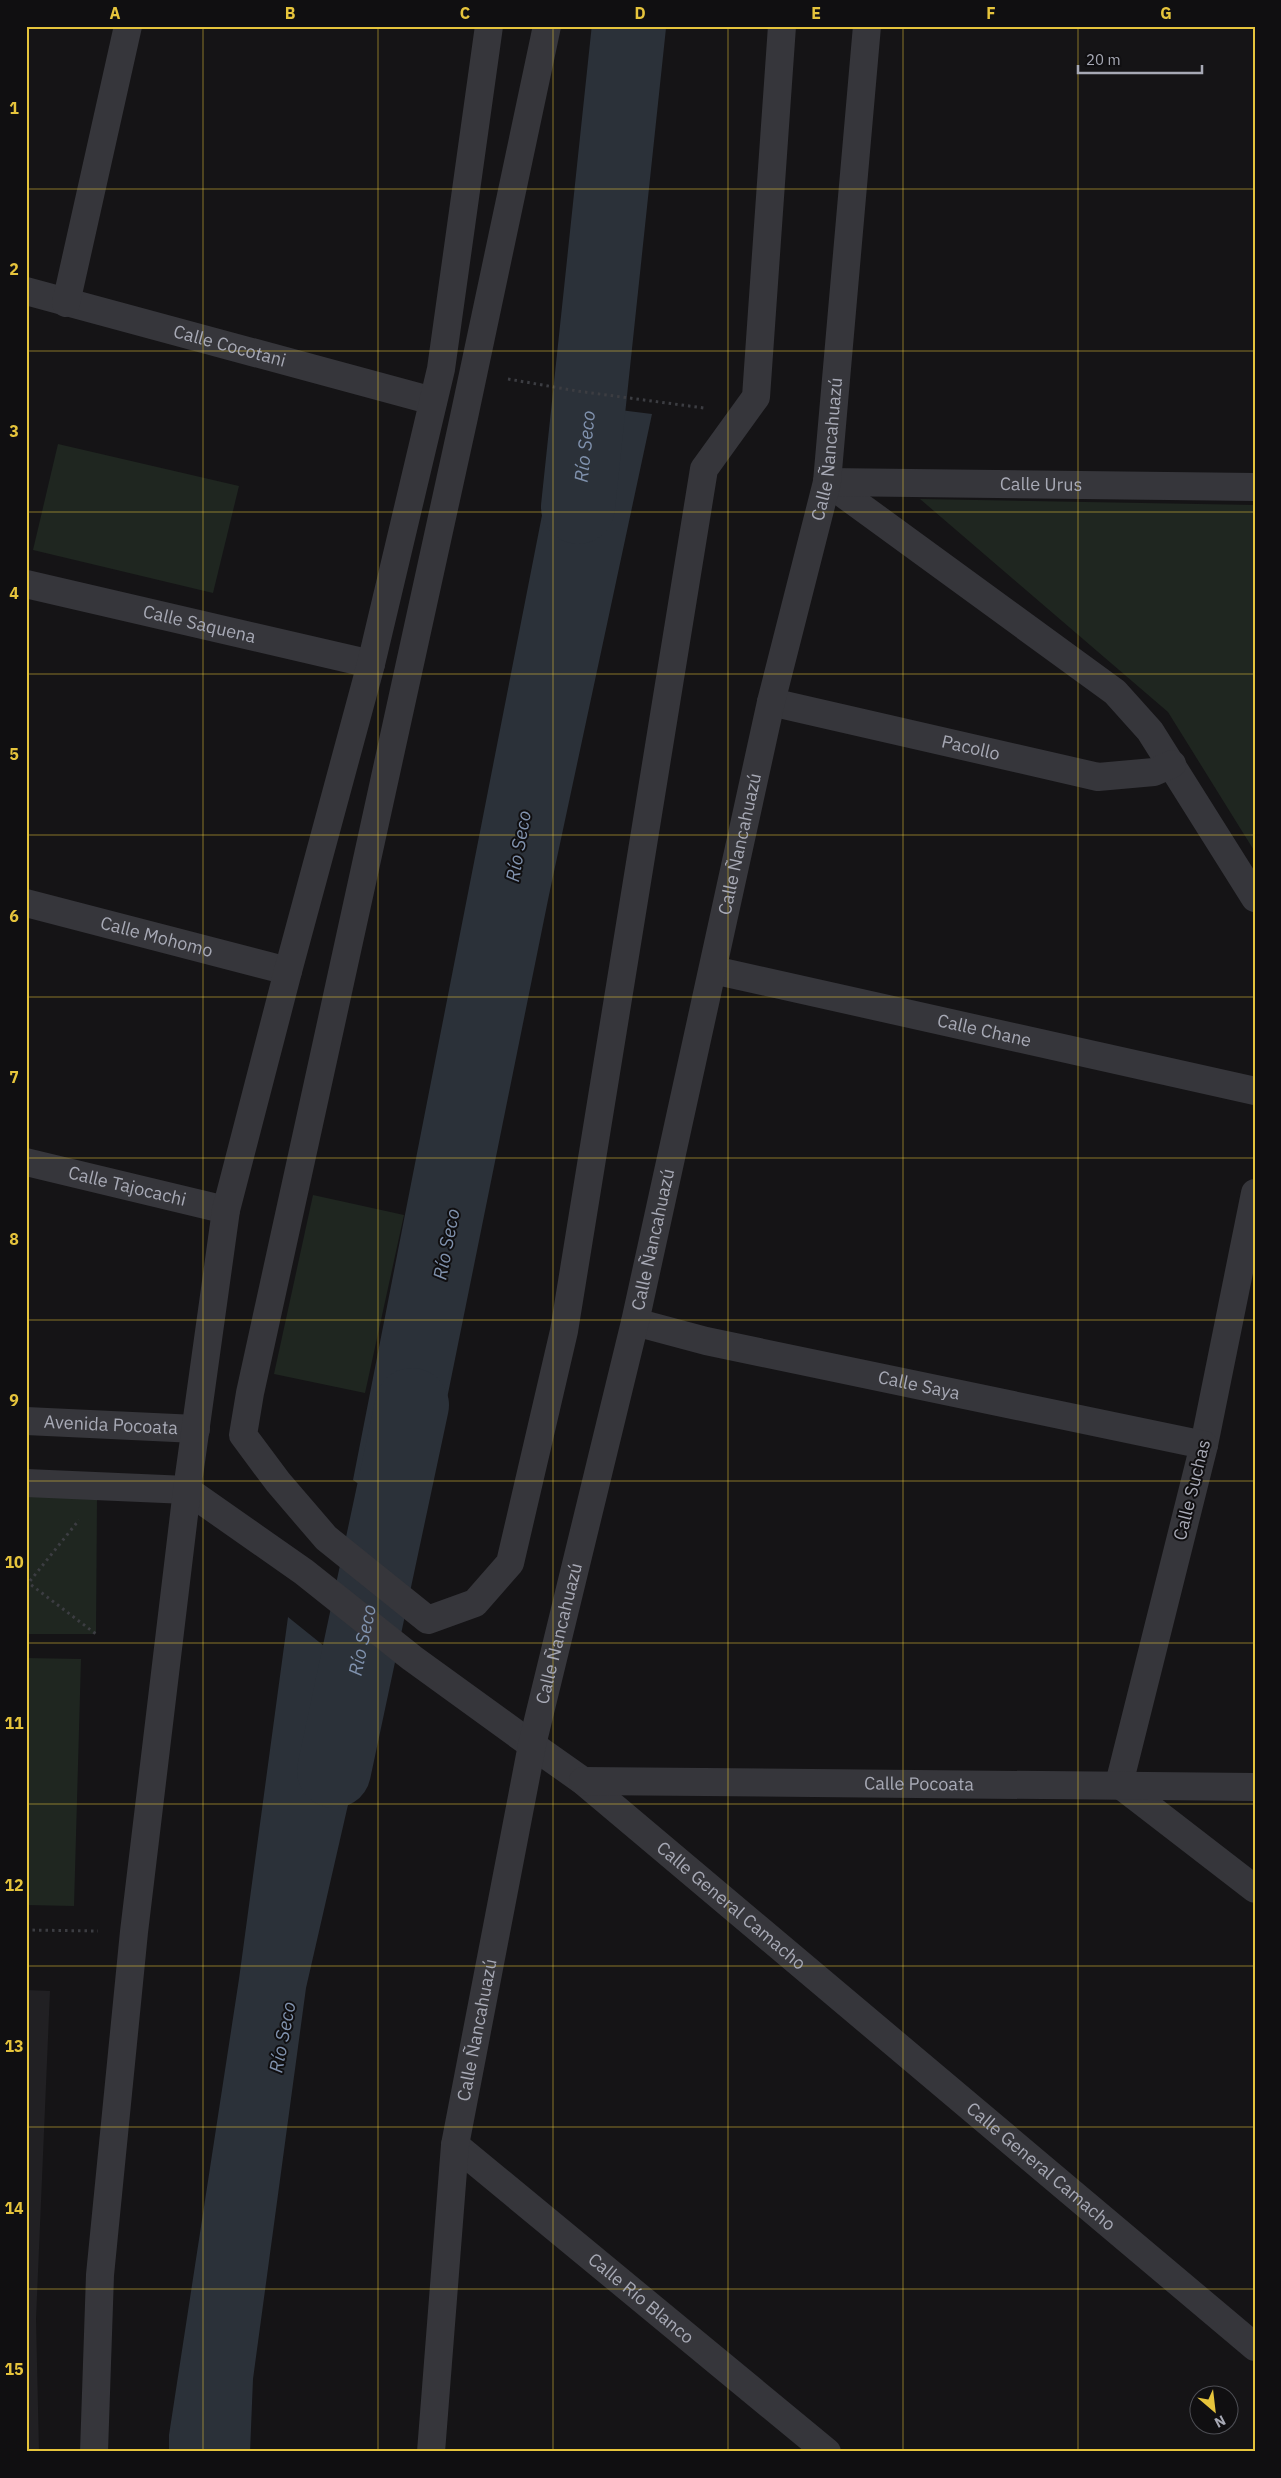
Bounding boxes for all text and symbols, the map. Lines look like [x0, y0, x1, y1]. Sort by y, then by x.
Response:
text: A [110, 3, 121, 23]
text: B [285, 3, 296, 23]
text: C [460, 3, 470, 23]
text: D [634, 3, 646, 23]
text: E [811, 3, 821, 23]
text: F [986, 3, 996, 23]
text: G [1160, 3, 1172, 23]
scale bar [1078, 42, 1202, 74]
text: 20 m [1086, 50, 1121, 69]
text: 1 [9, 98, 19, 118]
text: 2 [9, 259, 19, 279]
street label: Calle Cocotani [171, 319, 289, 372]
street label: Calle Ñancahuazú [806, 376, 847, 523]
water label: Río Seco [569, 409, 600, 483]
text: 3 [9, 421, 19, 441]
street label: Calle Urus [1000, 472, 1082, 496]
text: 4 [9, 583, 19, 603]
street label: Calle Saquena [141, 600, 259, 648]
street label: Pacollo [939, 730, 1002, 765]
text: 5 [9, 744, 19, 764]
street label: Calle Ñancahuazú [713, 771, 766, 917]
water label: Río Seco [500, 808, 536, 884]
text: 6 [9, 906, 19, 926]
street label: Calle Mohomo [98, 911, 216, 962]
street label: Calle Chane [935, 1008, 1034, 1052]
text: 7 [9, 1067, 19, 1087]
street label: Calle Tajocachi [66, 1161, 188, 1211]
street label: Calle Ñancahuazú [626, 1166, 679, 1313]
water label: Río Seco [427, 1206, 465, 1282]
text: 8 [9, 1229, 19, 1249]
street label: Calle Saya [876, 1365, 962, 1405]
text: 9 [9, 1390, 19, 1410]
street label: Avenida Pocoata [43, 1410, 179, 1439]
street label: Calle Suchas [1168, 1437, 1215, 1543]
text: 10 [4, 1552, 24, 1572]
street label: Calle Ñancahuazú [530, 1560, 587, 1706]
water label: Río Seco [343, 1602, 381, 1678]
text: 11 [4, 1713, 24, 1733]
street label: Calle Pocoata [864, 1772, 974, 1795]
street label: Calle General Camacho [652, 1836, 811, 1975]
text: 12 [4, 1875, 24, 1895]
street label: Calle Ñancahuazú [452, 1957, 502, 2103]
water label: Río Seco [263, 1999, 301, 2075]
text: 13 [4, 2036, 24, 2056]
street label: Calle General Camacho [962, 2097, 1120, 2236]
text: 14 [4, 2198, 24, 2218]
street label: Calle Río Blanco [584, 2248, 699, 2348]
text: 15 [4, 2359, 24, 2379]
north arrow [1188, 2386, 1238, 2436]
text: N [1211, 2411, 1229, 2432]

